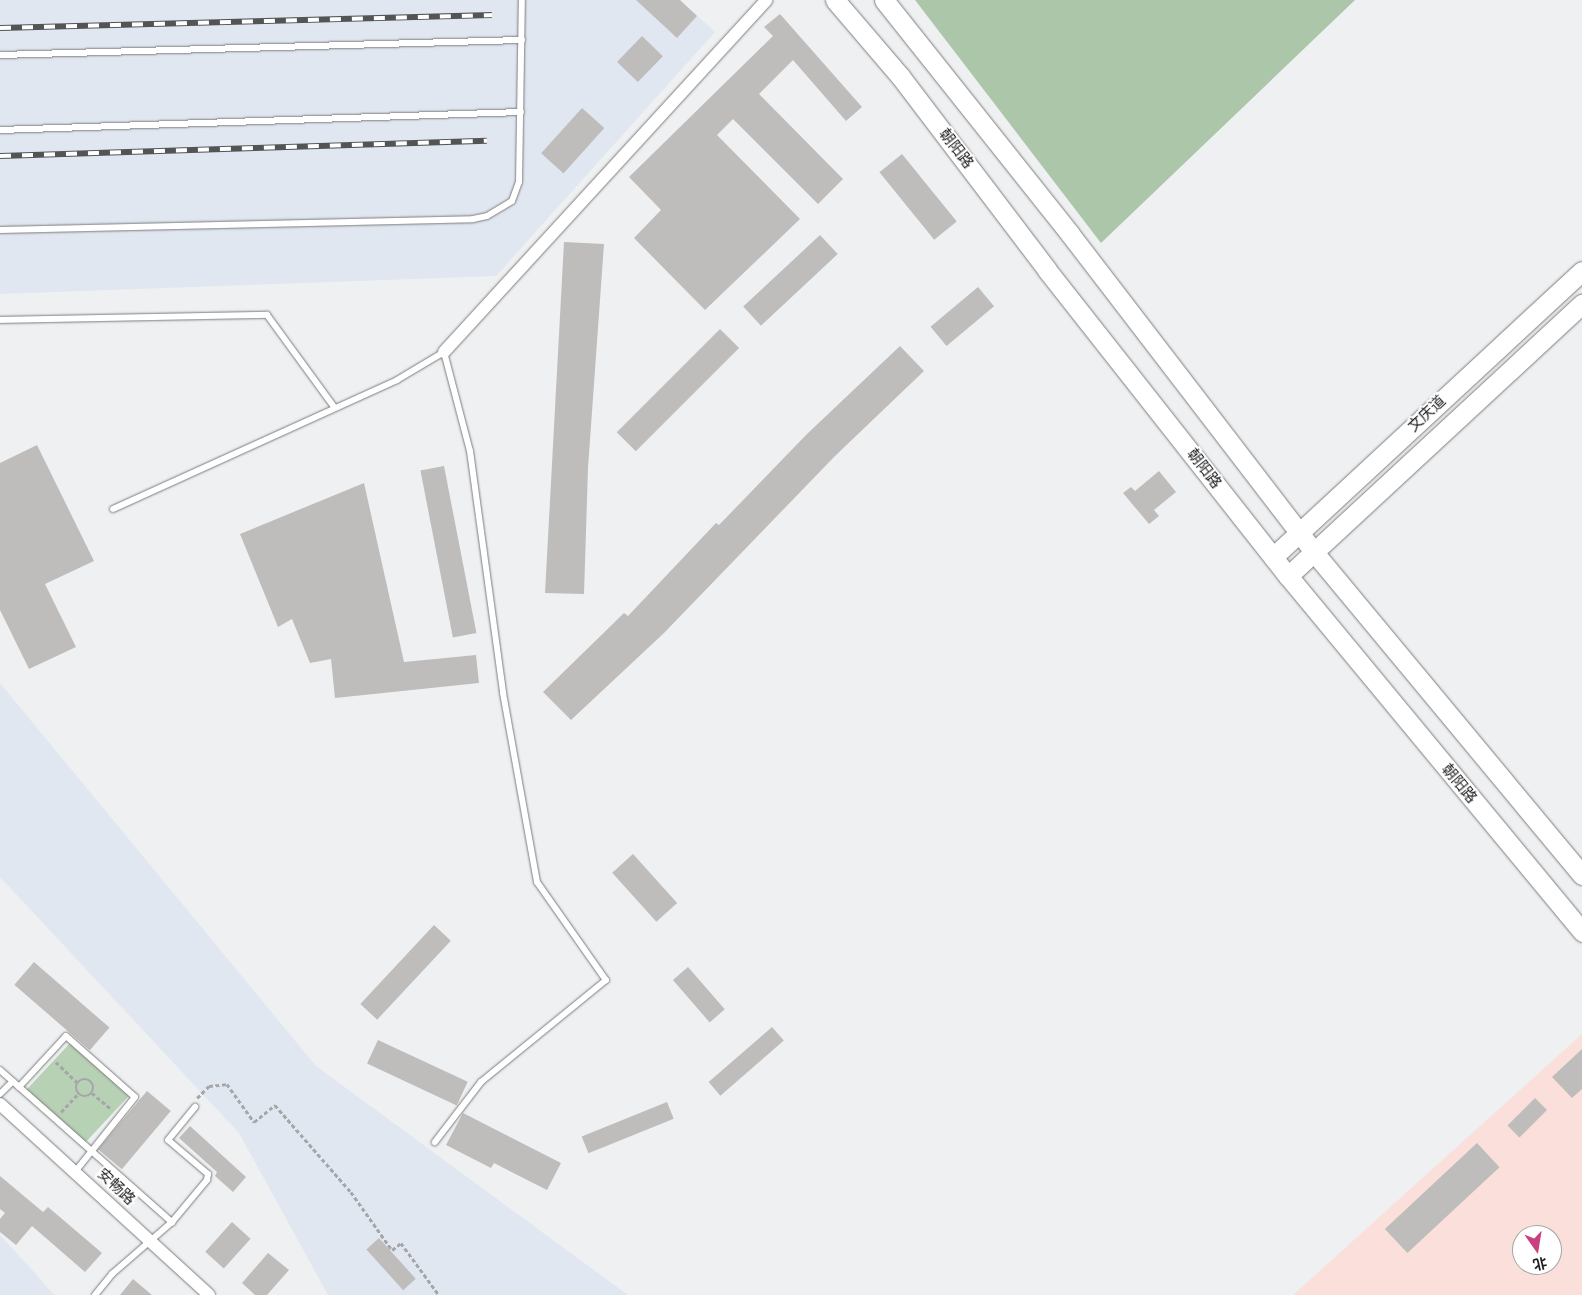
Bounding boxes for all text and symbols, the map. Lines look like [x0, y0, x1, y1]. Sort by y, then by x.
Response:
street label: 朝阳路 [935, 126, 977, 172]
street label: 文庆道 [1404, 392, 1450, 436]
street label: 朝阳路 [1183, 446, 1225, 492]
street label: 朝阳路 [1438, 761, 1480, 807]
street label: 安畅路 [93, 1165, 139, 1209]
north arrow [1512, 1225, 1562, 1275]
text: 北 [1531, 1253, 1549, 1274]

